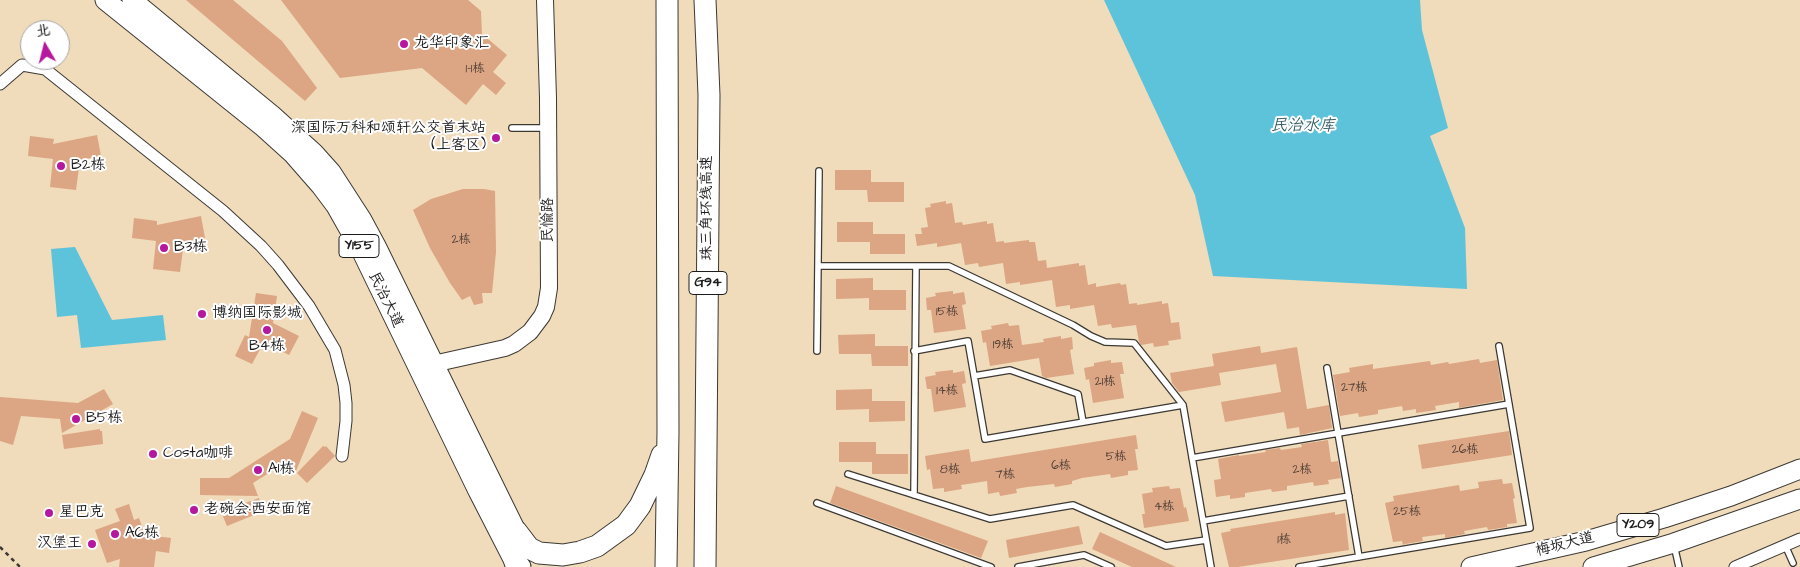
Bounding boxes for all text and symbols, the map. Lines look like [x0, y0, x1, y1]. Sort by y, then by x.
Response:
north arrow [20, 20, 70, 70]
text: 北 [35, 20, 51, 42]
place label: 龙华印象汇 [414, 35, 489, 53]
marker: 龙华印象汇 [398, 38, 410, 50]
house number: 1-1栋 [466, 62, 484, 76]
water label: 民治水库 [1271, 117, 1335, 137]
place label: 深国际万科和颂轩公交首末站 (上客区) [291, 120, 486, 155]
marker: 深国际万科和颂轩公交首末站 (上客区) [490, 132, 502, 144]
street label: 珠三角环线高速 [699, 156, 717, 260]
place label: B2栋 [71, 157, 105, 175]
marker: B2栋 [55, 160, 67, 172]
street label: 民愉路 [540, 198, 558, 242]
house number: 2栋 [452, 233, 470, 247]
road number: Y155 [339, 235, 379, 258]
place label: B3栋 [174, 239, 207, 257]
marker: B3栋 [158, 242, 170, 254]
street label: 民治大道 [364, 269, 406, 331]
road number: G94 [689, 272, 727, 294]
place label: 博纳国际影城 [212, 305, 302, 323]
house number: 15栋 [936, 305, 958, 319]
marker: 博纳国际影城 [196, 308, 208, 320]
marker: B4栋 [261, 324, 273, 336]
place label: B4栋 [249, 338, 285, 356]
house number: 19栋 [993, 338, 1013, 352]
house number: 21栋 [1095, 375, 1115, 389]
house number: 27栋 [1341, 381, 1367, 395]
house number: 14栋 [936, 384, 958, 398]
place label: B5栋 [86, 410, 122, 428]
marker: B5栋 [70, 413, 82, 425]
house number: 26栋 [1452, 443, 1478, 457]
place label: Costa咖啡 [163, 445, 233, 463]
marker: Costa咖啡 [147, 448, 159, 460]
house number: 5栋 [1106, 450, 1126, 464]
house number: 6栋 [1051, 459, 1071, 473]
place label: A1栋 [268, 461, 295, 479]
house number: 8栋 [940, 463, 960, 477]
house number: 2栋 [1293, 463, 1311, 477]
marker: A1栋 [252, 464, 264, 476]
house number: 7栋 [995, 468, 1015, 482]
house number: 4栋 [1154, 500, 1174, 514]
place label: 老碗会·西安面馆 [204, 501, 311, 519]
place label: 星巴克 [59, 504, 104, 522]
marker: 老碗会·西安面馆 [188, 504, 200, 516]
house number: 25栋 [1393, 505, 1421, 519]
marker: 星巴克 [43, 507, 55, 519]
road number: Y209 [1617, 514, 1659, 536]
place label: A6栋 [125, 525, 159, 543]
marker: A6栋 [109, 528, 121, 540]
street label: 梅坂大道 [1534, 529, 1596, 561]
house number: 1栋 [1277, 533, 1291, 547]
place label: 汉堡王 [37, 535, 82, 553]
marker: 汉堡王 [86, 538, 98, 550]

